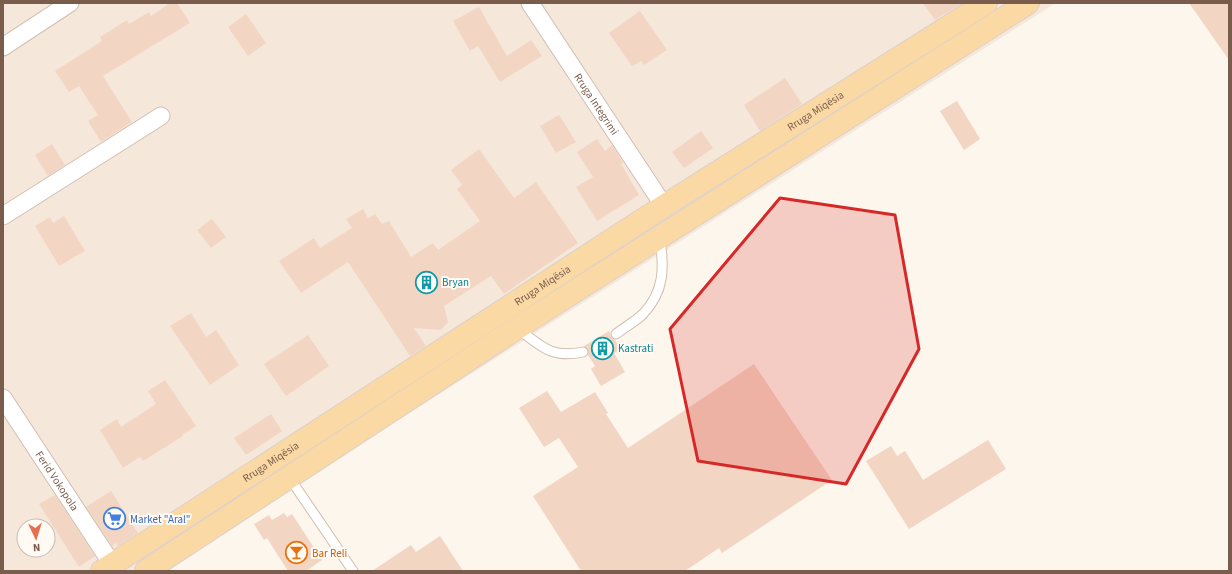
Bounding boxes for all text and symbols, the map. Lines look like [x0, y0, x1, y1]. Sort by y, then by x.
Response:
street label: Rruga Integrimi [571, 70, 622, 138]
street label: Rruga Miqësia [784, 87, 847, 134]
street label: Rruga Miqësia [511, 261, 573, 309]
building icon: Bryan [414, 269, 440, 295]
place label: Bryan [442, 275, 469, 290]
building icon: Kastrati [589, 335, 615, 361]
place label: Kastrati [618, 341, 653, 356]
street label: Rruga Miqësia [239, 438, 302, 485]
street label: Ferid Vokopola [32, 448, 82, 514]
supermarket icon: Market "Aral" [102, 506, 128, 532]
place label: Market "Aral" [130, 512, 191, 527]
north arrow [16, 518, 56, 558]
text: N [32, 540, 41, 555]
bar icon: Bar Reli [284, 540, 310, 566]
place label: Bar Reli [312, 546, 347, 561]

